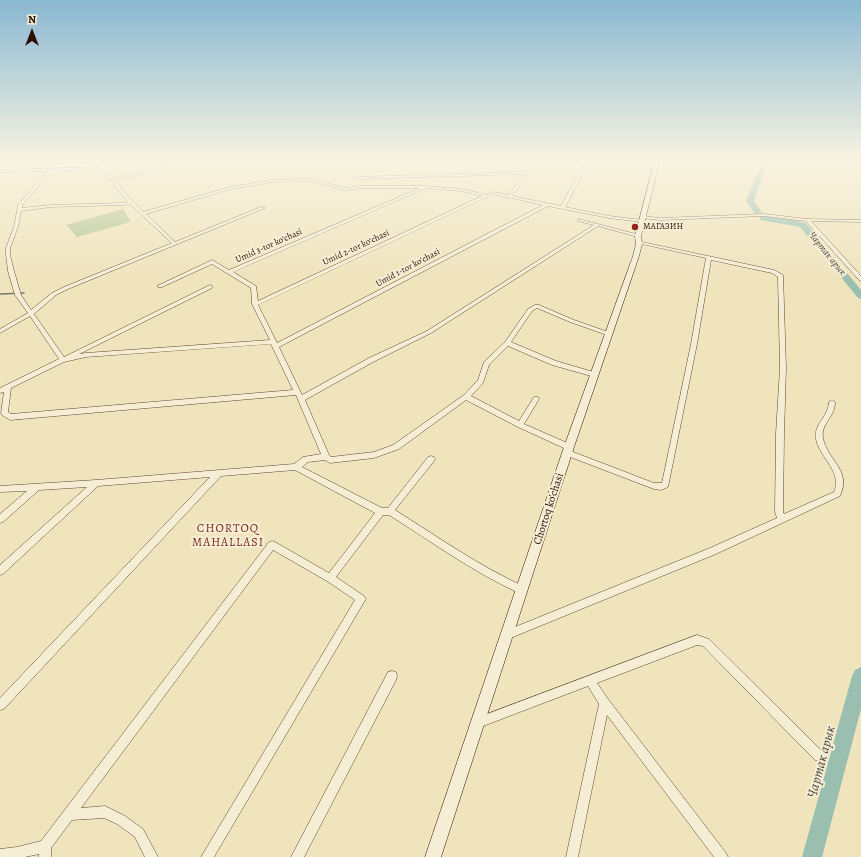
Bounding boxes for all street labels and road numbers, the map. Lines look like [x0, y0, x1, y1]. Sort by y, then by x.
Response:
street label: Umid 3-tor koʻchasi [234, 226, 304, 266]
street label: Umid 2-tor koʻchasi [321, 228, 391, 268]
street label: Umid 1-tor koʻchasi [374, 247, 442, 289]
street label: Chortoq ko'chasi [531, 471, 567, 547]

